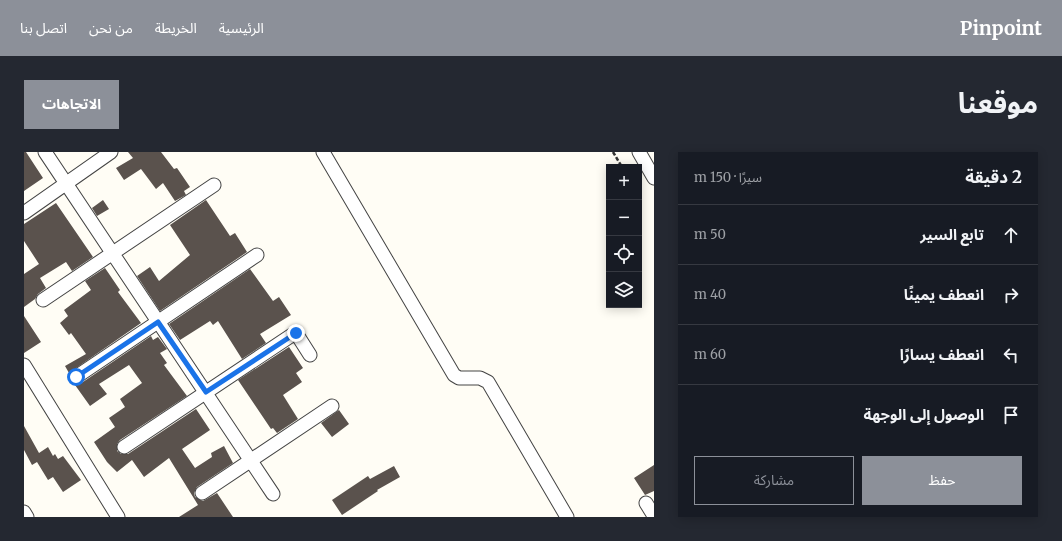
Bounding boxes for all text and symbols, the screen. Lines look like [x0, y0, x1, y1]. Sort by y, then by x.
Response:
text: Pinpoint [960, 16, 1042, 40]
text: اتصل بنا [20, 19, 67, 37]
text: من نحن [89, 19, 133, 37]
text: الخريطة [155, 19, 197, 37]
text: الرئيسية [219, 19, 264, 37]
button: الاتجاهات [24, 80, 119, 129]
text: موقعنا [958, 85, 1038, 121]
map controls [606, 164, 642, 308]
button: + [606, 164, 642, 200]
text: 2 دقيقة [965, 166, 1022, 188]
text: سيرًا · 150 m [694, 169, 762, 186]
button: − [606, 200, 642, 236]
icon: ahead [1000, 224, 1022, 246]
text: تابع السير [920, 225, 984, 244]
text: 50 m [694, 226, 726, 243]
button: locate [606, 236, 642, 272]
button: layers [606, 272, 642, 308]
icon: right [1000, 284, 1022, 306]
text: انعطف يمينًا [904, 285, 984, 304]
text: 40 m [694, 286, 726, 303]
route end [287, 324, 305, 342]
icon: left [1000, 344, 1022, 366]
text: انعطف يسارًا [900, 345, 984, 364]
text: 60 m [694, 346, 726, 363]
route start [67, 368, 85, 386]
icon: arrive [1000, 404, 1022, 426]
text: الوصول إلى الوجهة [864, 405, 984, 424]
button: مشاركة [694, 456, 854, 505]
button: حفظ [862, 456, 1022, 505]

